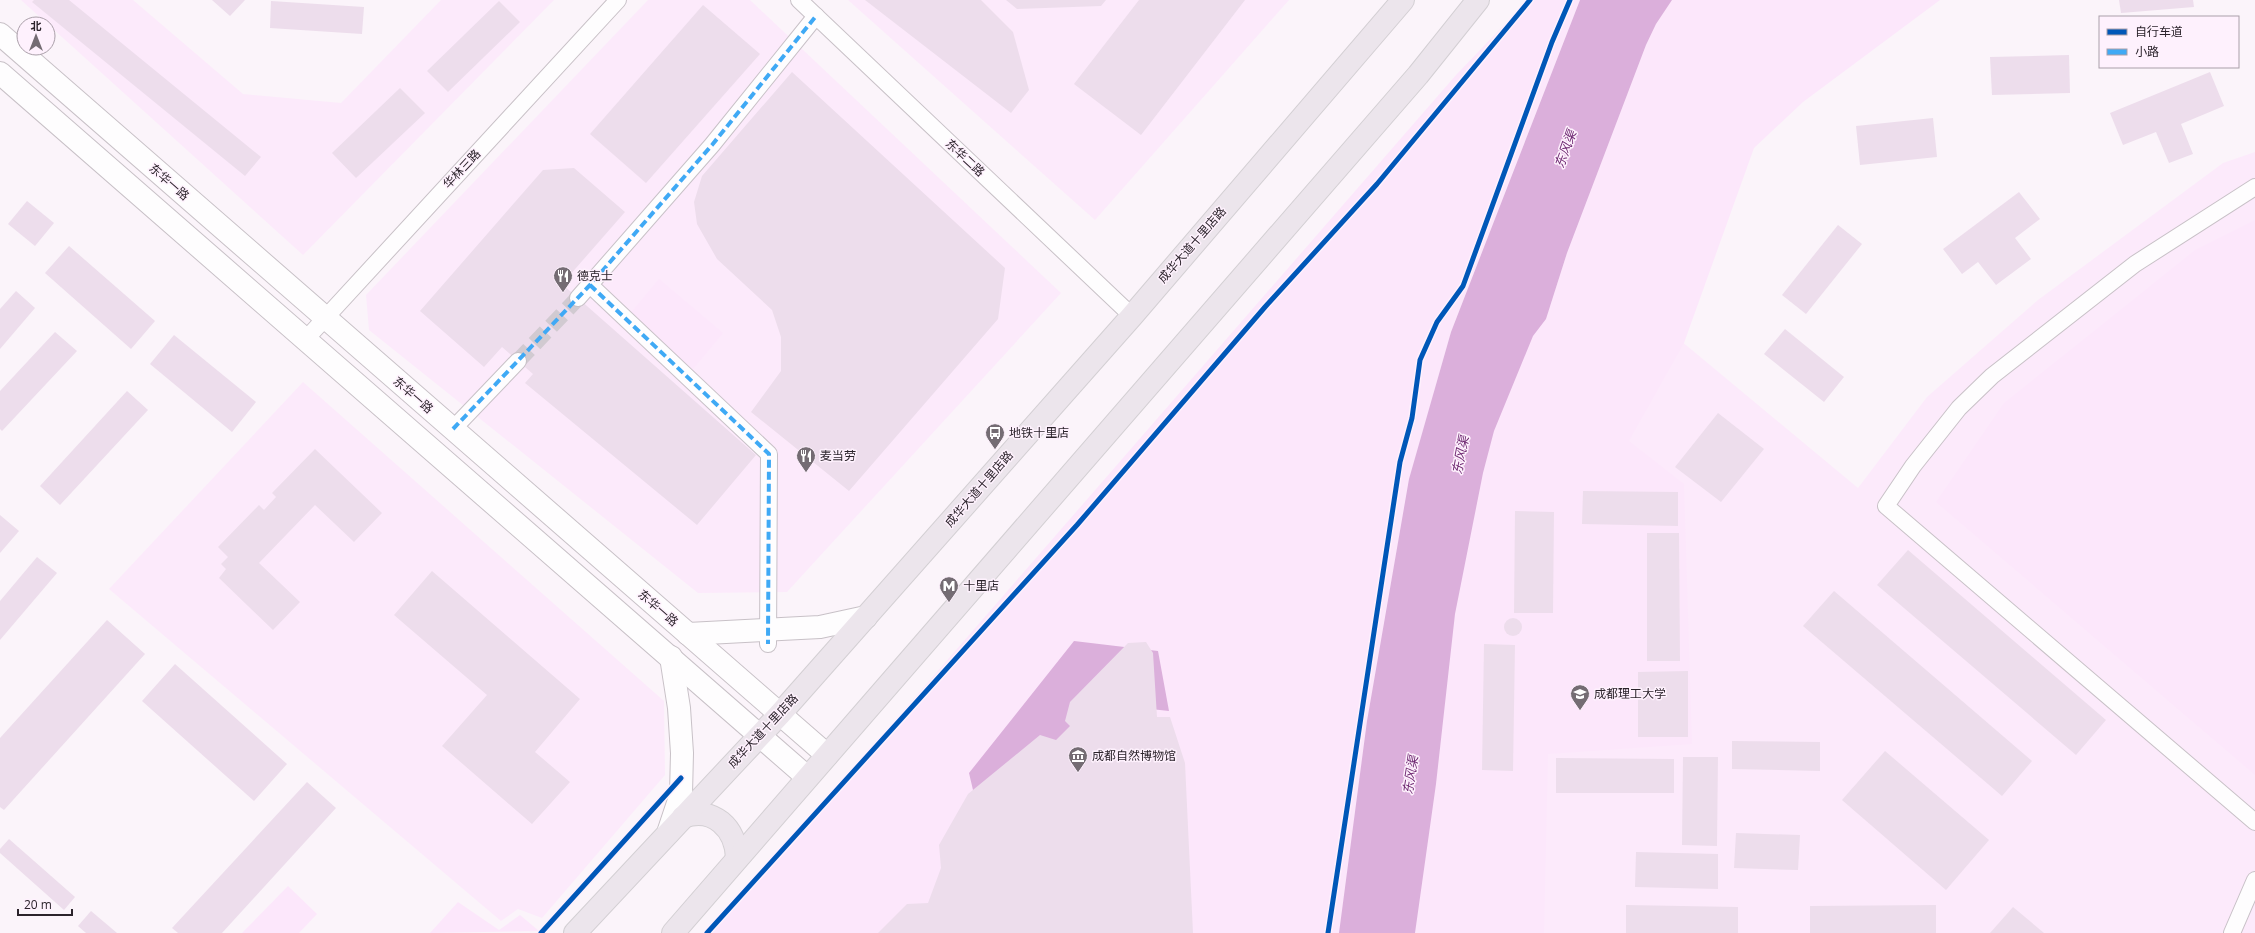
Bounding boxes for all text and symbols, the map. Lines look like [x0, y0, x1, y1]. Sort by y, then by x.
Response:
north arrow [16, 16, 56, 56]
legend [2099, 16, 2239, 68]
text: 北 [31, 18, 42, 33]
text: 自行车道 [2135, 23, 2183, 40]
text: 小路 [2135, 43, 2159, 60]
water label: 东风渠 [1550, 126, 1581, 170]
street label: 东华二路 [942, 135, 989, 180]
street label: 华林三路 [439, 145, 484, 192]
street label: 东华一路 [146, 159, 193, 204]
street label: 成华大道十里店路 [1154, 203, 1230, 286]
restaurant icon: 德克士 [552, 265, 574, 293]
place label: 德克士 [577, 267, 613, 284]
street label: 东华一路 [390, 372, 437, 417]
bus stop icon: 地铁十里店 [984, 422, 1006, 450]
place label: 地铁十里店 [1009, 424, 1069, 441]
water label: 东风渠 [1447, 432, 1473, 476]
restaurant icon: 麦当劳 [795, 445, 817, 473]
place label: 麦当劳 [820, 447, 856, 464]
street label: 成华大道十里店路 [941, 447, 1017, 530]
metro station icon: 十里店 [938, 575, 960, 603]
place label: 十里店 [963, 577, 999, 594]
street label: 东华一路 [635, 585, 682, 630]
school or university icon: 成都理工大学 [1569, 683, 1591, 711]
place label: 成都理工大学 [1594, 685, 1666, 702]
street label: 成华大道十里店路 [724, 690, 802, 772]
museum icon: 成都自然博物馆 [1067, 745, 1089, 773]
place label: 成都自然博物馆 [1092, 747, 1176, 764]
water label: 东风渠 [1398, 752, 1422, 796]
scale bar [18, 891, 72, 917]
text: 20 m [24, 896, 52, 913]

